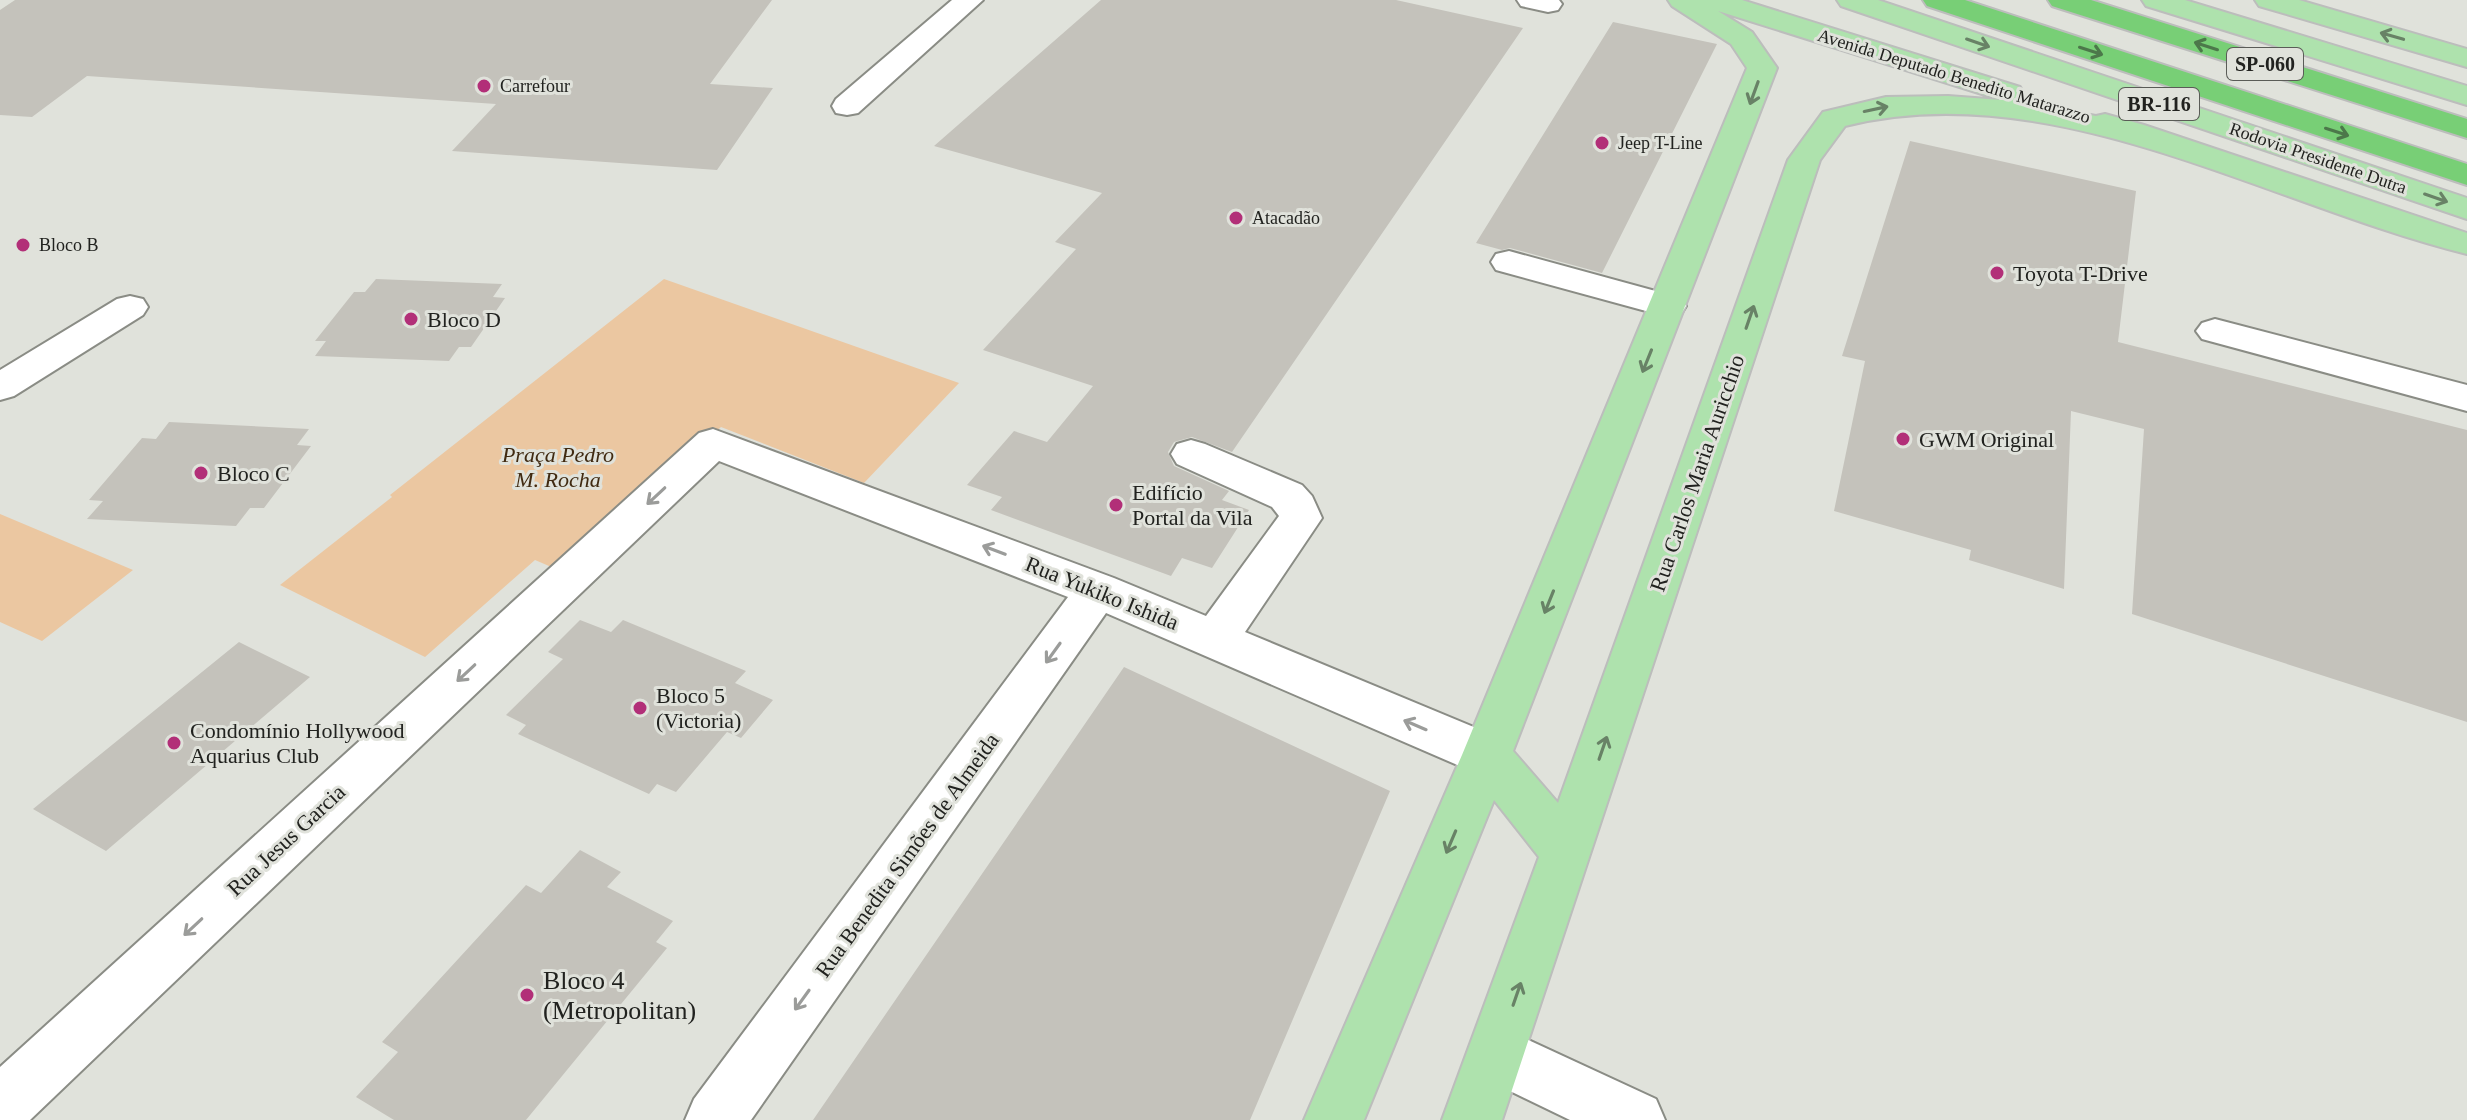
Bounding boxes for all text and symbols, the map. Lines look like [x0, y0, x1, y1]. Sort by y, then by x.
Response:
street label: Avenida Deputado Benedito Matarazzo [1815, 25, 2093, 127]
one-way arrow [2380, 28, 2406, 43]
one-way arrow [1965, 37, 1990, 52]
one-way arrow [2194, 37, 2219, 52]
one-way arrow [2078, 44, 2103, 59]
road number: SP-060 [2227, 48, 2303, 80]
place label: Carrefour [500, 76, 570, 96]
marker: Carrefour [475, 77, 493, 95]
one-way arrow [1745, 80, 1760, 105]
road number: BR-116 [2119, 88, 2199, 120]
one-way arrow [1863, 101, 1888, 116]
street label: Rodovia Presidente Dutra [2227, 118, 2409, 198]
one-way arrow [2325, 126, 2350, 141]
place label: Jeep T-Line [1618, 133, 1702, 153]
marker: Jeep T-Line [1593, 134, 1611, 152]
one-way arrow [2424, 192, 2449, 207]
place label: Atacadão [1252, 208, 1320, 228]
marker: Atacadão [1227, 209, 1245, 227]
place label: Bloco B [39, 235, 99, 255]
marker: Bloco B [14, 236, 32, 254]
place label: Toyota T-Drive [2013, 261, 2148, 286]
marker: Toyota T-Drive [1988, 264, 2006, 282]
one-way arrow [1744, 305, 1759, 330]
place label: Bloco D [427, 307, 501, 332]
marker: Bloco D [402, 310, 420, 328]
one-way arrow [1639, 348, 1653, 373]
street label: Rua Carlos Maria Auricchio [1645, 351, 1749, 595]
place label: GWM Original [1919, 427, 2054, 452]
marker: GWM Original [1894, 430, 1912, 448]
park label: Praça Pedro M. Rocha [501, 442, 614, 492]
place label: Bloco C [217, 461, 290, 486]
marker: Bloco C [192, 464, 210, 482]
place label: Edifício Portal da Vila [1132, 480, 1253, 530]
one-way arrow [646, 487, 666, 506]
marker: Edifício Portal da Vila [1107, 496, 1125, 514]
one-way arrow [982, 542, 1007, 556]
street label: Rua Yukiko Ishida [1022, 551, 1182, 635]
one-way arrow [1541, 589, 1556, 614]
one-way arrow [1044, 642, 1061, 664]
one-way arrow [456, 664, 476, 682]
place label: Bloco 5 (Victoria) [656, 683, 741, 733]
marker: Bloco 5 (Victoria) [631, 699, 649, 717]
one-way arrow [1404, 716, 1428, 731]
place label: Condomínio Hollywood Aquarius Club [190, 718, 405, 768]
street label: Rua Benedita Simões de Almeida [810, 728, 1004, 982]
marker: Condomínio Hollywood Aquarius Club [165, 734, 183, 752]
one-way arrow [1596, 736, 1611, 761]
street label: Rua Jesus Garcia [222, 779, 350, 901]
one-way arrow [1442, 829, 1457, 854]
one-way arrow [184, 917, 204, 935]
place label: Bloco 4 (Metropolitan) [543, 966, 696, 1025]
one-way arrow [1511, 982, 1525, 1007]
marker: Bloco 4 (Metropolitan) [518, 986, 536, 1004]
one-way arrow [793, 989, 810, 1010]

